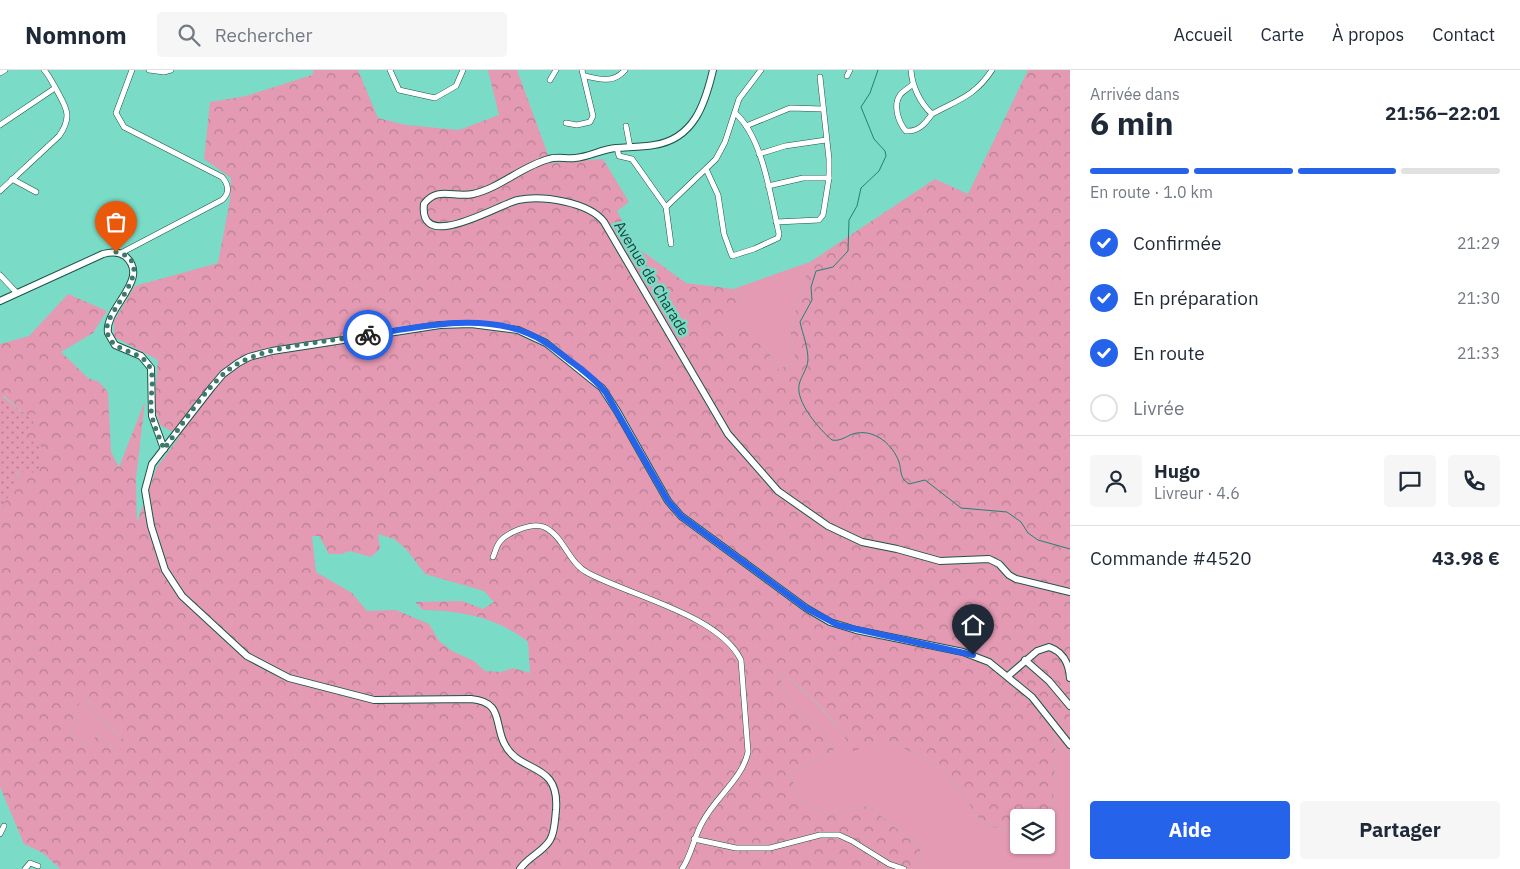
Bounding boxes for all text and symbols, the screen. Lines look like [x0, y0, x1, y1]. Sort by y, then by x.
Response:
search box [157, 12, 507, 57]
text: Nomnom [25, 19, 127, 51]
icon: search [175, 21, 203, 49]
text: Rechercher [215, 23, 312, 47]
text: Accueil [1173, 23, 1232, 46]
text: Carte [1260, 23, 1304, 46]
text: À propos [1332, 23, 1404, 46]
text: Contact [1432, 23, 1495, 46]
text: Arrivée dans [1090, 84, 1180, 104]
text: 21:56–22:01 [1385, 101, 1500, 125]
text: 6 min [1090, 102, 1174, 144]
text: En route · 1.0 km [1090, 182, 1213, 202]
pin [95, 201, 137, 252]
icon: bag [102, 208, 130, 236]
street label: Avenue de Charade [610, 217, 694, 339]
icon: check [1090, 229, 1118, 257]
text: Confirmée [1133, 231, 1221, 255]
text: 21:29 [1457, 233, 1500, 253]
icon: check [1090, 284, 1118, 312]
text: En préparation [1133, 286, 1259, 310]
text: 21:30 [1457, 288, 1500, 308]
courier [343, 310, 393, 360]
icon: bike [354, 321, 382, 349]
icon: check [1090, 339, 1118, 367]
text: En route [1133, 341, 1205, 365]
text: 21:33 [1457, 343, 1500, 363]
text: Livrée [1133, 396, 1184, 420]
button: person [1090, 455, 1142, 507]
button: chat [1384, 455, 1436, 507]
button: phone [1448, 455, 1500, 507]
text: Hugo [1154, 459, 1200, 483]
text: Livreur · 4.6 [1154, 483, 1240, 503]
text: Commande #4520 [1090, 546, 1252, 570]
text: 43.98 € [1432, 546, 1500, 570]
pin [952, 604, 994, 655]
icon: home [959, 611, 987, 639]
button: Aide [1090, 801, 1290, 859]
button: Partager [1300, 801, 1500, 859]
map controls [1010, 809, 1055, 854]
button: layers [1010, 809, 1055, 854]

